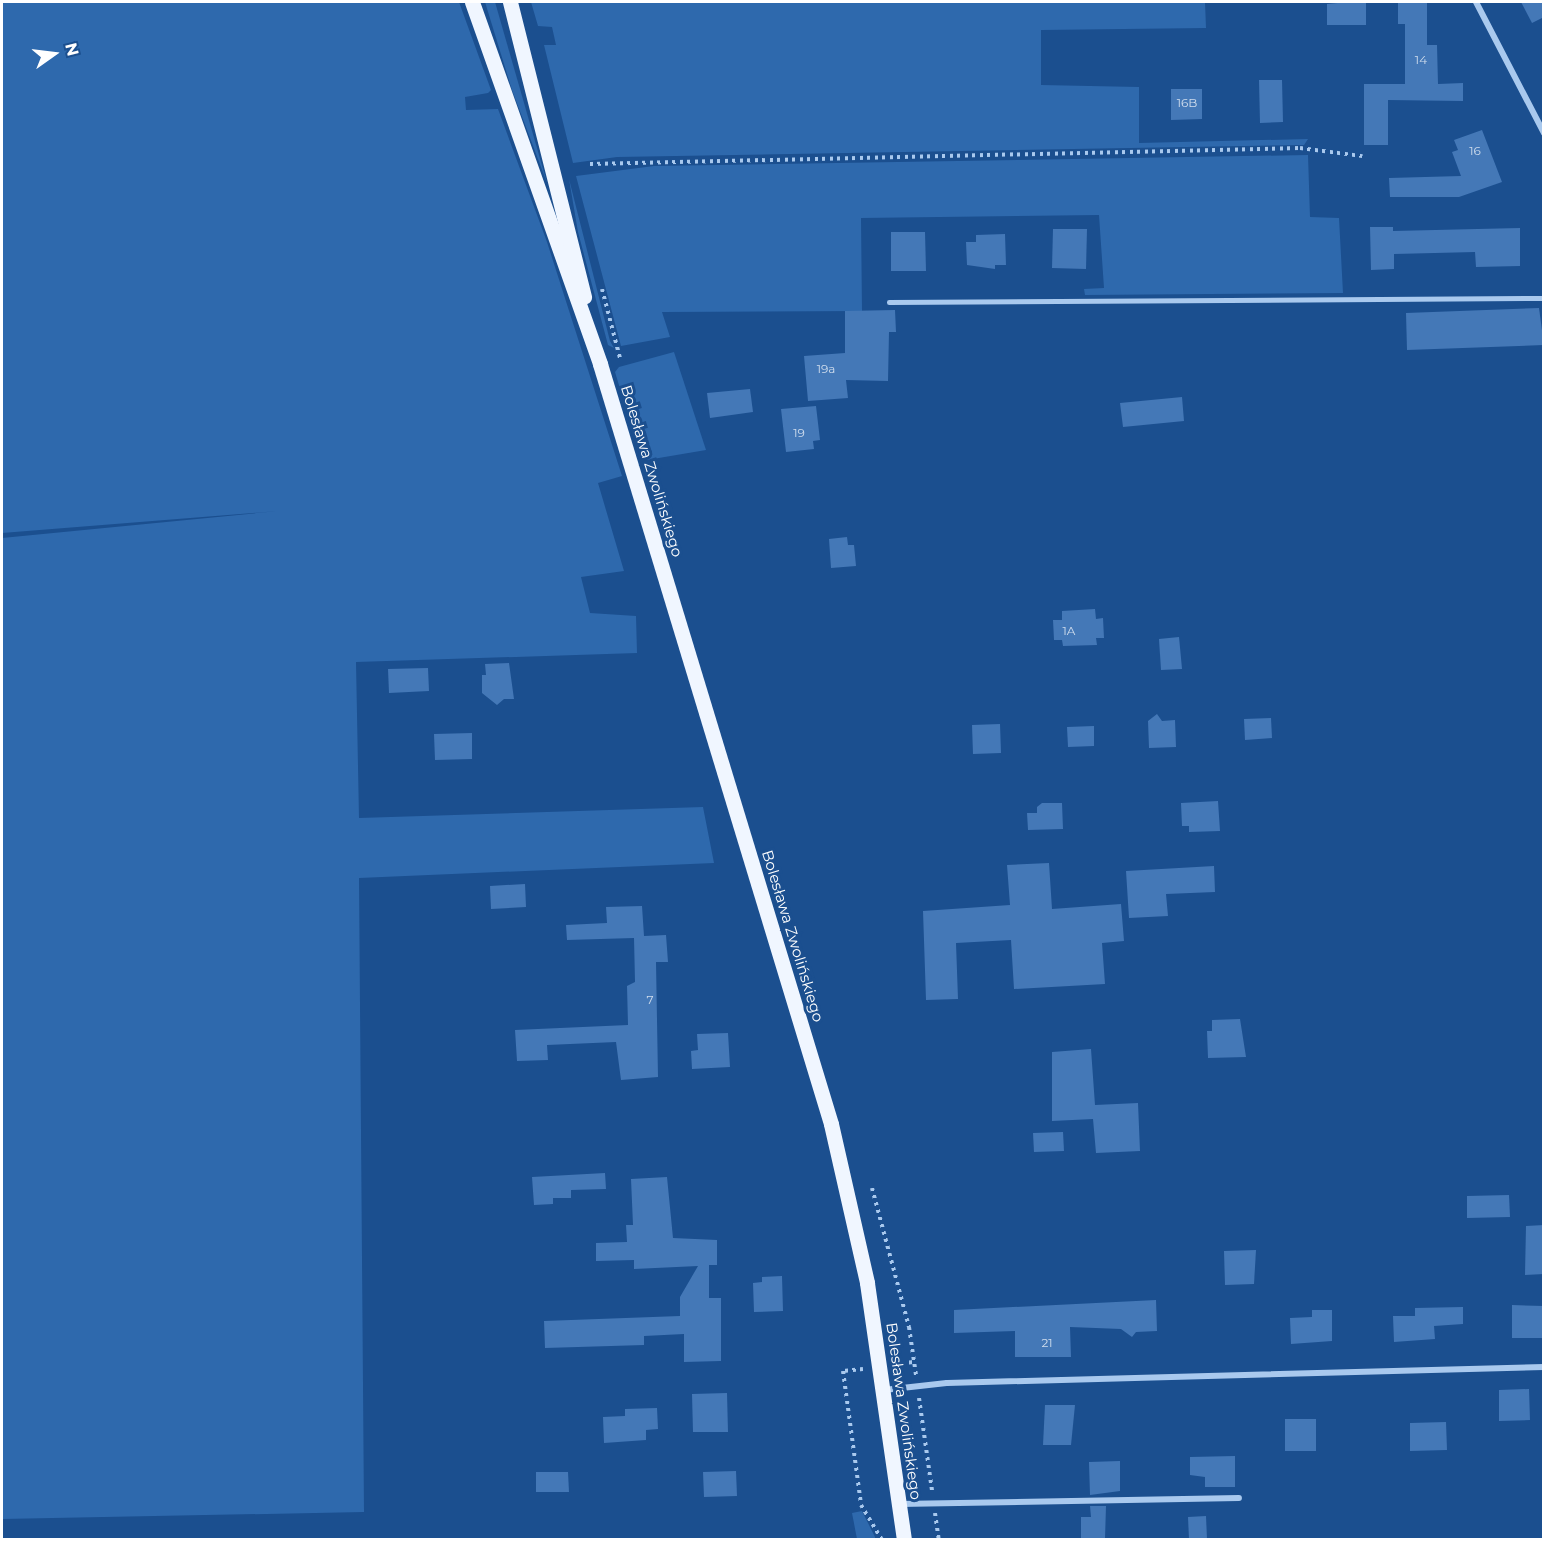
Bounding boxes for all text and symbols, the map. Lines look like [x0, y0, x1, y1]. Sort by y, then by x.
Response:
north arrow [24, 24, 84, 84]
text: N [61, 41, 83, 58]
house number: 14 [1415, 53, 1427, 67]
house number: 16B [1177, 96, 1197, 110]
house number: 16 [1469, 144, 1481, 158]
house number: 19a [817, 362, 835, 376]
street label: Bolesława Zwolińskiego [617, 383, 687, 559]
house number: 19 [793, 426, 805, 440]
house number: 1A [1063, 624, 1075, 638]
street label: Bolesława Zwolińskiego [758, 848, 828, 1024]
house number: 7 [646, 993, 654, 1007]
street label: Bolesława Zwolińskiego [883, 1321, 925, 1501]
house number: 21 [1041, 1336, 1053, 1350]

